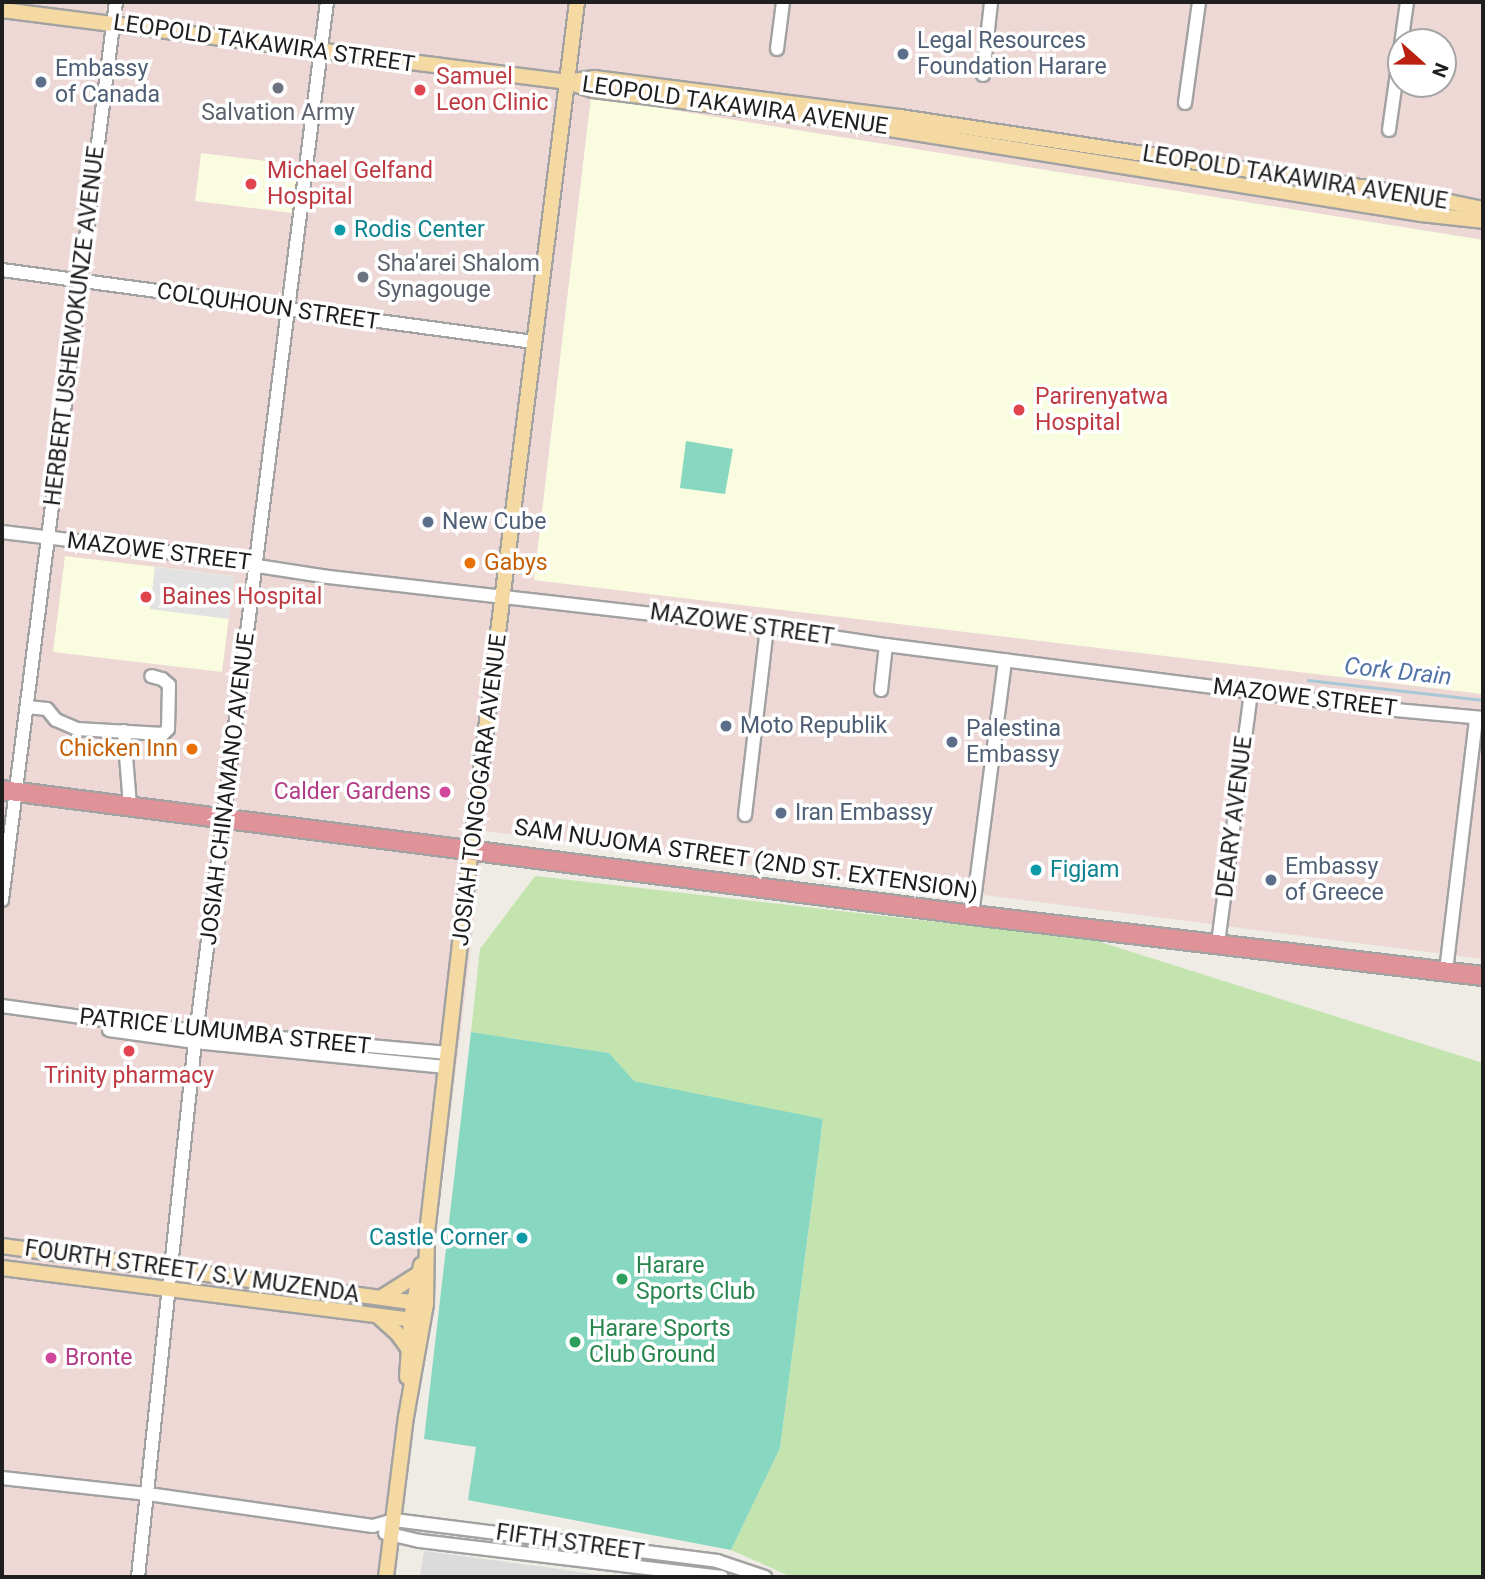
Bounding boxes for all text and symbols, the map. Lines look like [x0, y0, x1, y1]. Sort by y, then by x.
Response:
street label: LEOPOLD TAKAWIRA STREET [111, 9, 417, 79]
place label: Legal Resources Foundation Harare [917, 27, 1107, 81]
north arrow [1387, 28, 1457, 98]
marker: Legal Resources Foundation Harare [895, 46, 911, 62]
place label: Embassy of Canada [55, 55, 160, 109]
text: N [1427, 60, 1453, 80]
place label: Samuel Leon Clinic [436, 63, 549, 117]
street label: LEOPOLD TAKAWIRA AVENUE [580, 71, 890, 141]
marker: Embassy of Canada [33, 74, 49, 90]
marker: Salvation Army [270, 80, 286, 96]
marker: Samuel Leon Clinic [410, 80, 430, 100]
place label: Salvation Army [201, 99, 355, 127]
street label: LEOPOLD TAKAWIRA AVENUE [1140, 140, 1450, 216]
street label: HERBERT USHEWOKUNZE AVENUE [39, 144, 111, 508]
place label: Michael Gelfand Hospital [267, 157, 433, 211]
marker: Michael Gelfand Hospital [241, 174, 261, 194]
place label: Rodis Center [354, 216, 485, 244]
marker: Rodis Center [332, 222, 348, 238]
place label: Sha'arei Shalom Synagouge [377, 250, 540, 304]
marker: Sha'arei Shalom Synagouge [355, 269, 371, 285]
street label: COLQUHOUN STREET [155, 278, 381, 336]
place label: Parirenyatwa Hospital [1035, 383, 1168, 437]
marker: Parirenyatwa Hospital [1009, 400, 1029, 420]
place label: New Cube [442, 508, 546, 536]
marker: New Cube [420, 514, 436, 530]
street label: MAZOWE STREET [65, 527, 253, 577]
place label: Gabys [484, 549, 548, 577]
marker: Gabys [462, 555, 478, 571]
place label: Baines Hospital [162, 583, 322, 611]
marker: Baines Hospital [136, 587, 156, 607]
street label: MAZOWE STREET [648, 598, 836, 652]
street label: JOSIAH CHINAMANO AVENUE [195, 631, 261, 947]
street label: JOSIAH TONGOGARA AVENUE [447, 632, 513, 948]
water label: Cork Drain [1343, 652, 1453, 692]
street label: MAZOWE STREET [1211, 673, 1399, 723]
place label: Moto Republik [740, 712, 887, 740]
place label: Palestina Embassy [966, 715, 1061, 769]
marker: Moto Republik [718, 718, 734, 734]
marker: Palestina Embassy [944, 734, 960, 750]
place label: Chicken Inn [59, 735, 178, 763]
street label: DEARY AVENUE [1211, 735, 1259, 899]
marker: Chicken Inn [184, 741, 200, 757]
place label: Calder Gardens [274, 778, 431, 806]
marker: Calder Gardens [437, 784, 453, 800]
place label: Iran Embassy [795, 799, 933, 827]
marker: Iran Embassy [773, 805, 789, 821]
street label: SAM NUJOMA STREET (2ND ST. EXTENSION) [512, 814, 980, 906]
place label: Embassy of Greece [1285, 853, 1384, 907]
place label: Figjam [1050, 856, 1119, 884]
marker: Figjam [1028, 862, 1044, 878]
marker: Embassy of Greece [1263, 872, 1279, 888]
street label: PATRICE LUMUMBA STREET [78, 1003, 372, 1061]
marker: Trinity pharmacy [121, 1043, 137, 1059]
place label: Trinity pharmacy [44, 1062, 214, 1090]
place label: Castle Corner [369, 1224, 508, 1252]
marker: Castle Corner [514, 1230, 530, 1246]
street label: FOURTH STREET/ S.V MUZENDA [23, 1235, 361, 1309]
place label: Harare Sports Club [636, 1252, 755, 1306]
marker: Harare Sports Club [614, 1271, 630, 1287]
place label: Harare Sports Club Ground [589, 1315, 731, 1369]
marker: Harare Sports Club Ground [567, 1334, 583, 1350]
place label: Bronte [65, 1344, 132, 1372]
marker: Bronte [43, 1350, 59, 1366]
street label: FIFTH STREET [494, 1519, 646, 1567]

